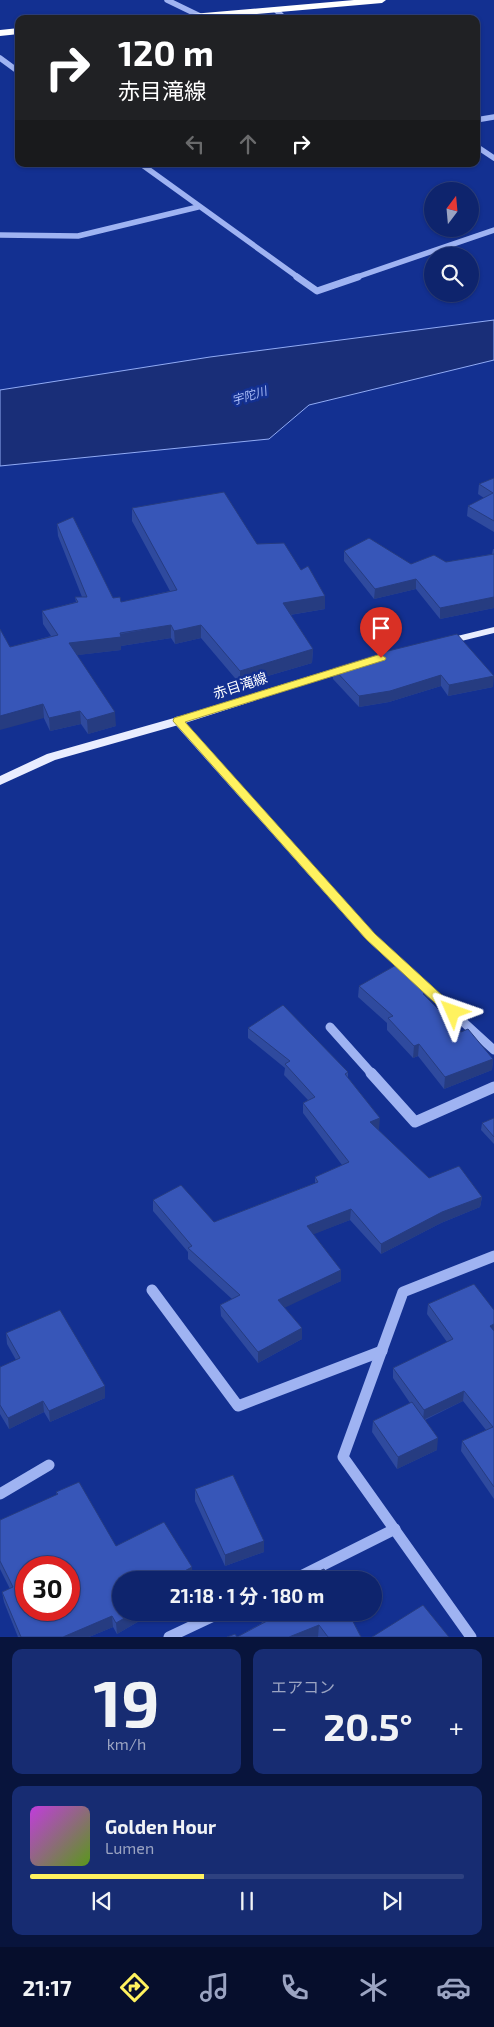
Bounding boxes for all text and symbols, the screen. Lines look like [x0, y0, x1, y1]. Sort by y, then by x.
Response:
text: 120 m [118, 31, 214, 73]
icon: right [35, 35, 100, 100]
text: 赤目滝線 [118, 77, 206, 103]
icon: left [181, 130, 209, 158]
icon: ahead [234, 130, 262, 158]
icon: right [287, 130, 315, 158]
north arrow [424, 182, 479, 238]
map controls [424, 182, 479, 302]
button: search [424, 247, 479, 302]
water label: 宇陀川 [230, 382, 270, 407]
pin [360, 607, 402, 658]
icon: arrive [367, 614, 395, 642]
street label: 赤目滝線 [211, 668, 269, 702]
position arrow [426, 985, 478, 1037]
speed limit sign: 30 [15, 1556, 80, 1621]
text: 21:18 · 1 分 · 180 m [170, 1584, 324, 1607]
text: 19 [93, 1662, 160, 1740]
text: エアコン [271, 1677, 335, 1696]
text: 20.5° [323, 1703, 413, 1749]
text: − [271, 1710, 287, 1744]
text: + [449, 1710, 464, 1744]
text: km/h [107, 1734, 146, 1753]
text: Golden Hour [105, 1815, 216, 1838]
text: Lumen [105, 1838, 154, 1857]
icon: previous [88, 1887, 116, 1915]
icon: pause [233, 1887, 261, 1915]
icon: next [378, 1887, 406, 1915]
icon: directions [117, 1970, 152, 2005]
icon: music [197, 1970, 232, 2005]
icon: phone [277, 1970, 312, 2005]
icon: climate [356, 1970, 391, 2005]
icon: car [436, 1970, 471, 2005]
text: 21:17 [22, 1974, 72, 2000]

